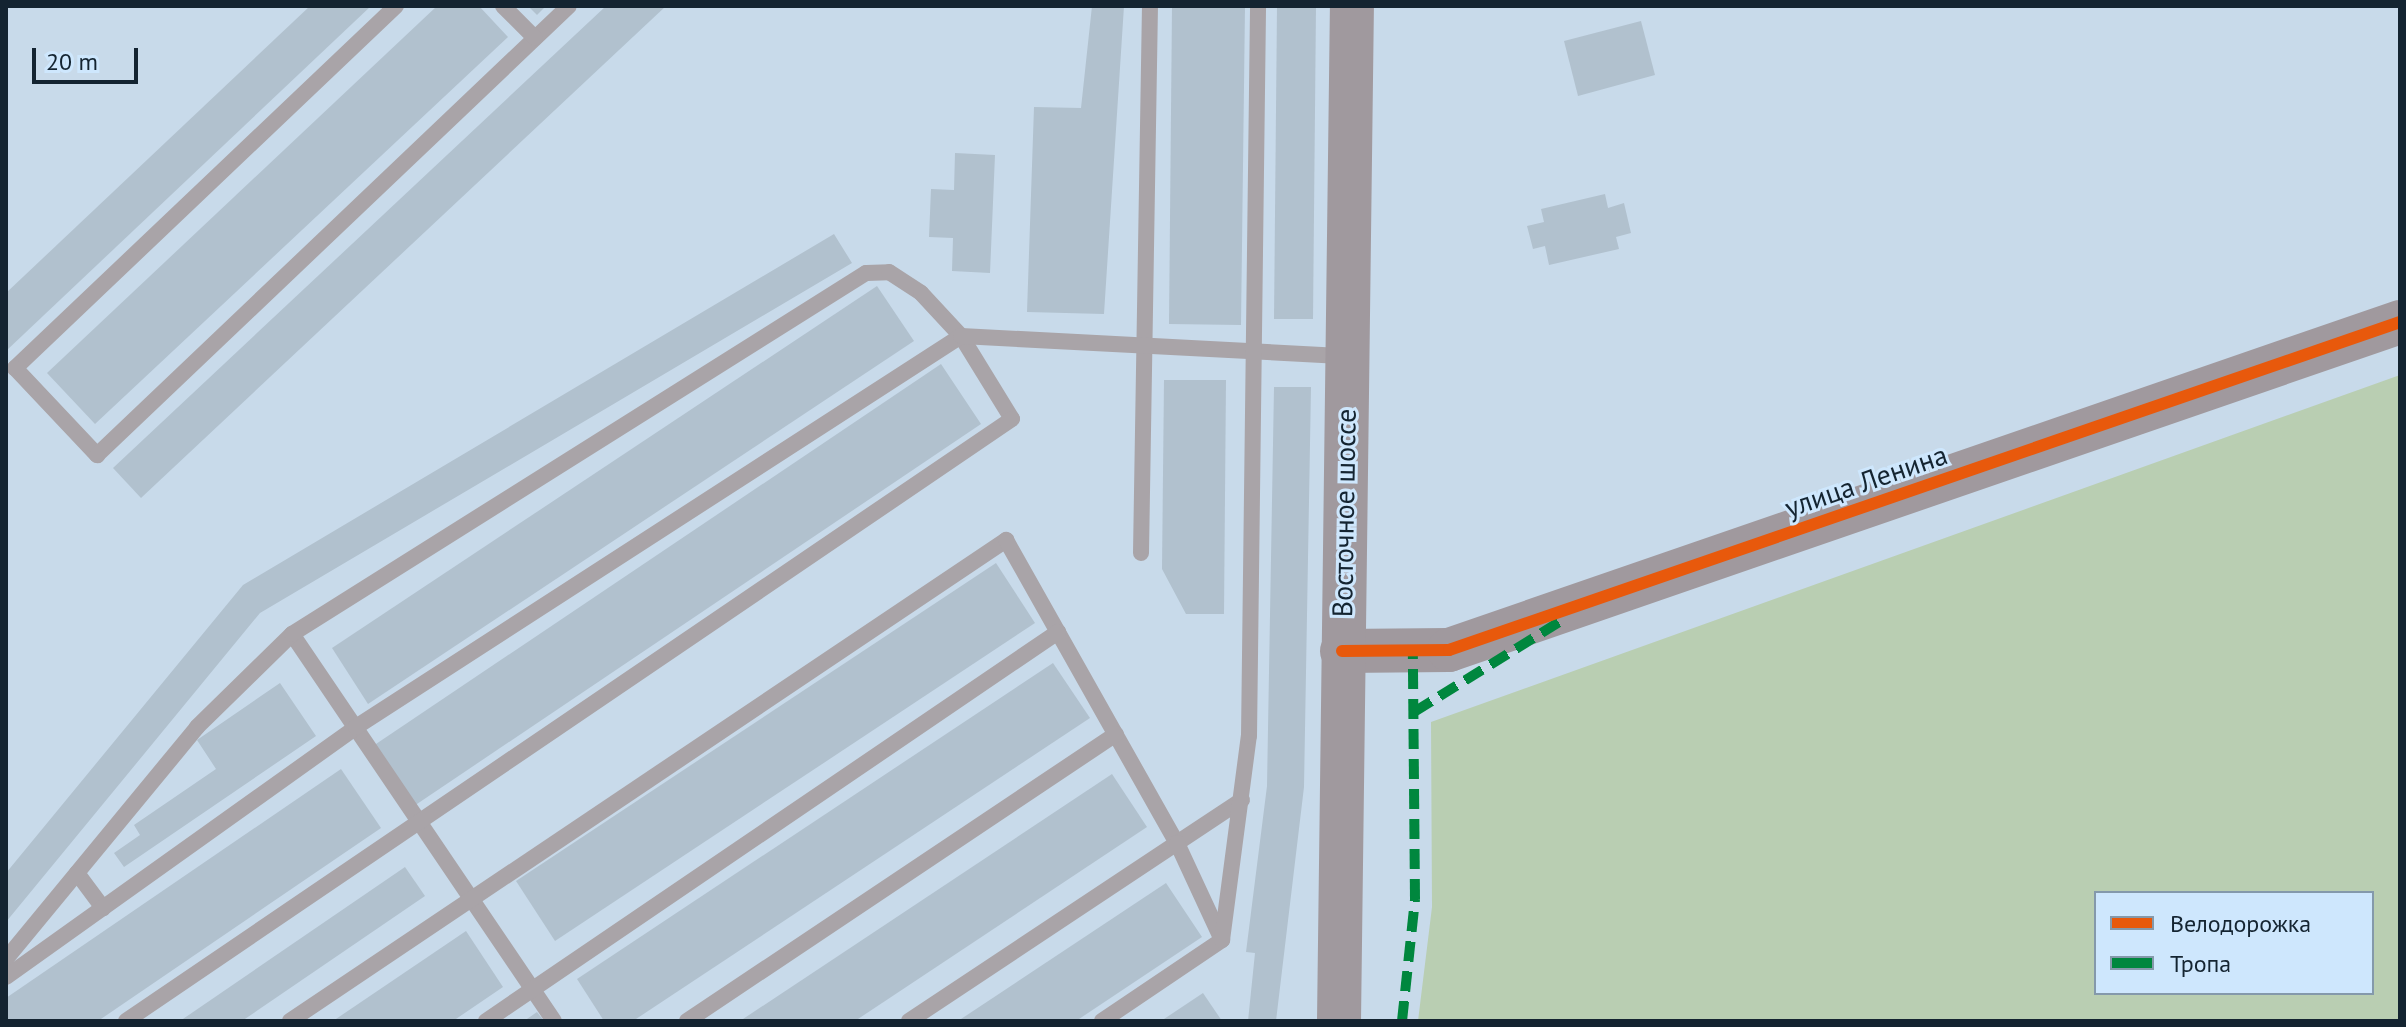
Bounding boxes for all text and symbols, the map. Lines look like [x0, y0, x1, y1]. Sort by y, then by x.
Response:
scale bar [36, 32, 142, 82]
text: 20 m [46, 46, 98, 77]
street label: Восточное шоссе [1325, 408, 1363, 618]
street label: улица Ленина [1780, 437, 1952, 525]
legend [2094, 891, 2374, 995]
text: Велодорожка [2170, 908, 2311, 939]
text: Тропа [2170, 948, 2231, 979]

